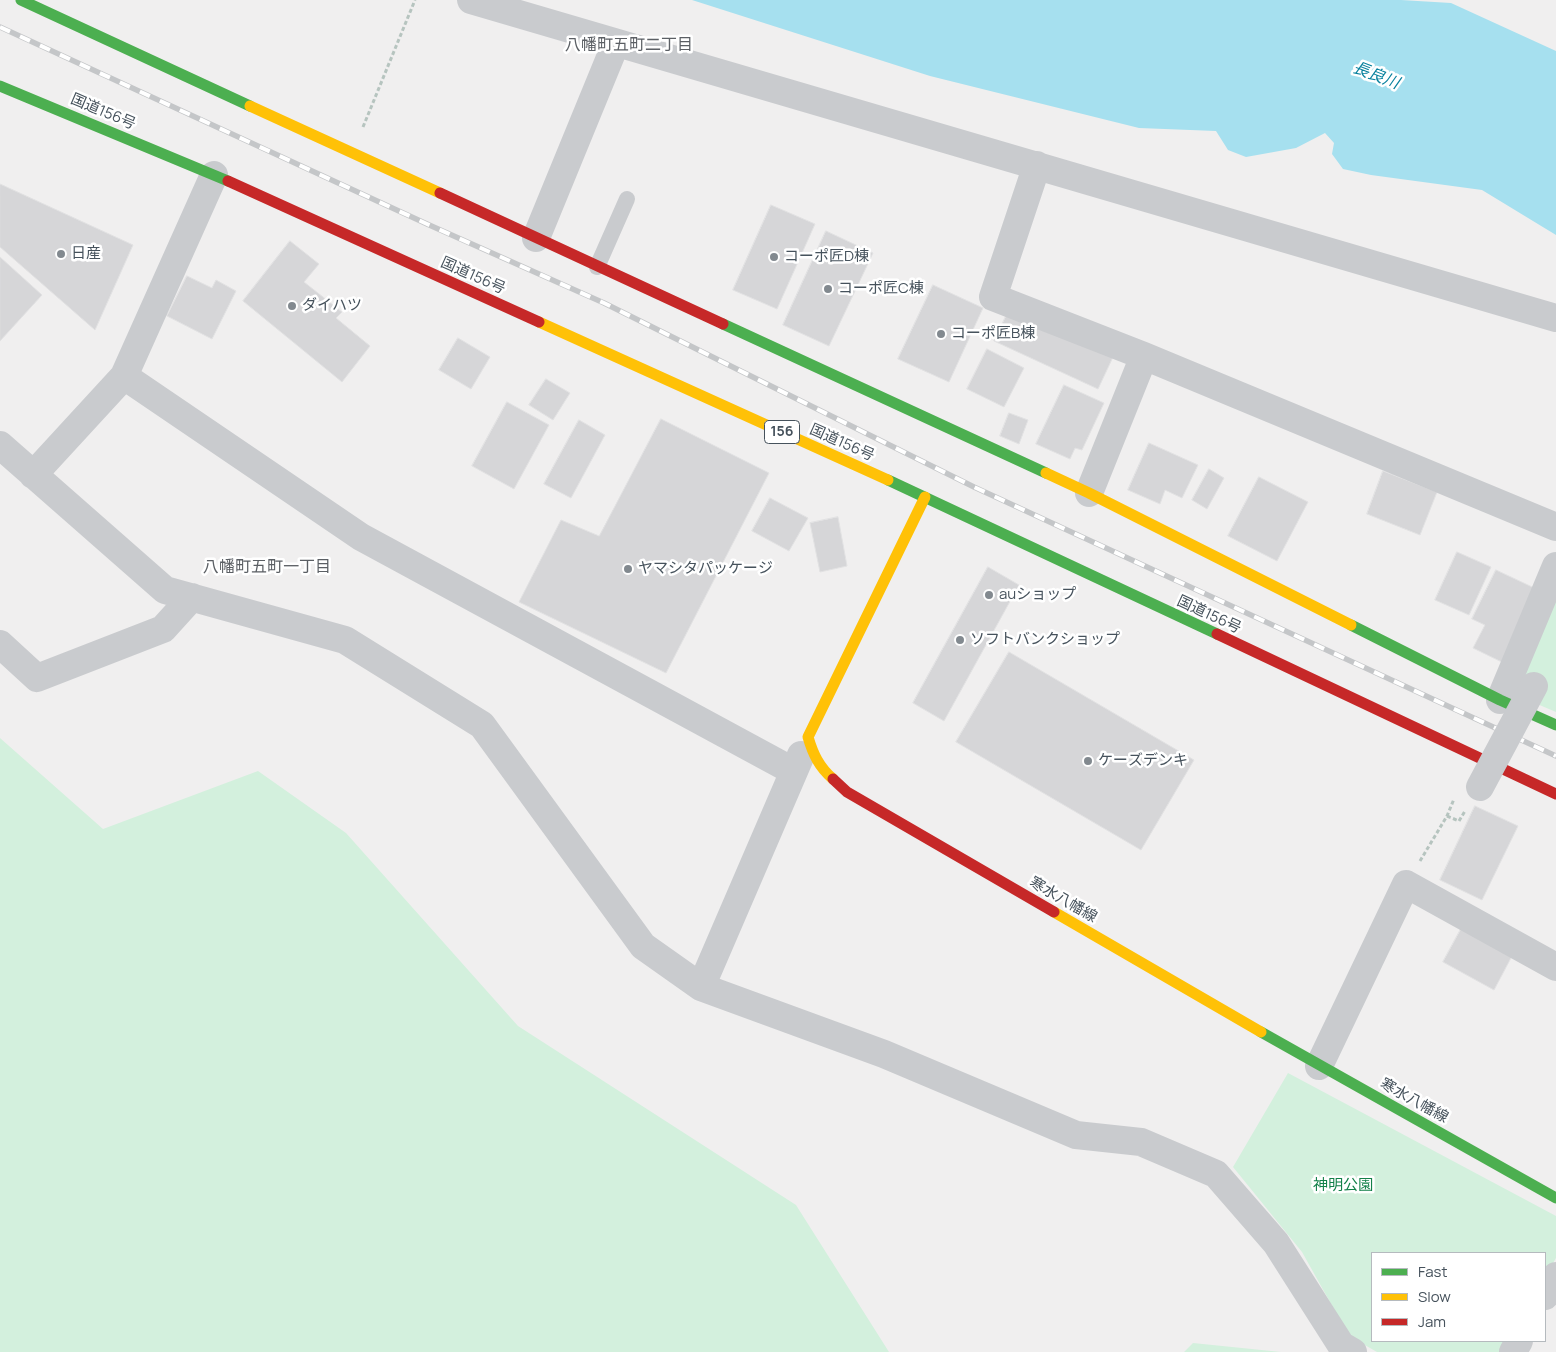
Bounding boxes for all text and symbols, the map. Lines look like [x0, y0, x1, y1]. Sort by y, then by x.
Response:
district label: 八幡町五町二丁目 [565, 36, 693, 56]
water label: 長良川 [1350, 58, 1402, 94]
street label: 国道156号 [68, 90, 138, 134]
place label: 日産 [71, 245, 101, 263]
marker: 日産 [55, 248, 67, 260]
place label: コーポ匠D棟 [784, 248, 869, 266]
marker: コーポ匠D棟 [768, 251, 780, 263]
street label: 国道156号 [438, 254, 508, 298]
place label: コーポ匠C棟 [838, 280, 924, 298]
marker: コーポ匠C棟 [822, 283, 834, 295]
place label: ダイハツ [302, 297, 362, 315]
marker: ダイハツ [286, 300, 298, 312]
place label: コーポ匠B棟 [951, 325, 1035, 343]
marker: コーポ匠B棟 [935, 328, 947, 340]
road number: 156 [764, 421, 800, 444]
street label: 国道156号 [807, 421, 877, 465]
district label: 八幡町五町一丁目 [203, 558, 331, 578]
place label: ヤマシタパッケージ [638, 560, 773, 578]
marker: ヤマシタパッケージ [622, 563, 634, 575]
place label: auショップ [999, 586, 1076, 604]
marker: auショップ [983, 589, 995, 601]
street label: 国道156号 [1174, 592, 1244, 638]
place label: ソフトバンクショップ [970, 631, 1120, 649]
marker: ソフトバンクショップ [954, 634, 966, 646]
place label: ケーズデンキ [1098, 752, 1188, 770]
marker: ケーズデンキ [1082, 755, 1094, 767]
street label: 寒水八幡線 [1026, 873, 1100, 927]
street label: 寒水八幡線 [1377, 1075, 1451, 1127]
park label: 神明公園 [1313, 1177, 1373, 1195]
legend [1371, 1252, 1546, 1342]
text: Fast [1418, 1261, 1447, 1282]
text: Slow [1418, 1286, 1451, 1307]
text: Jam [1418, 1311, 1446, 1332]

